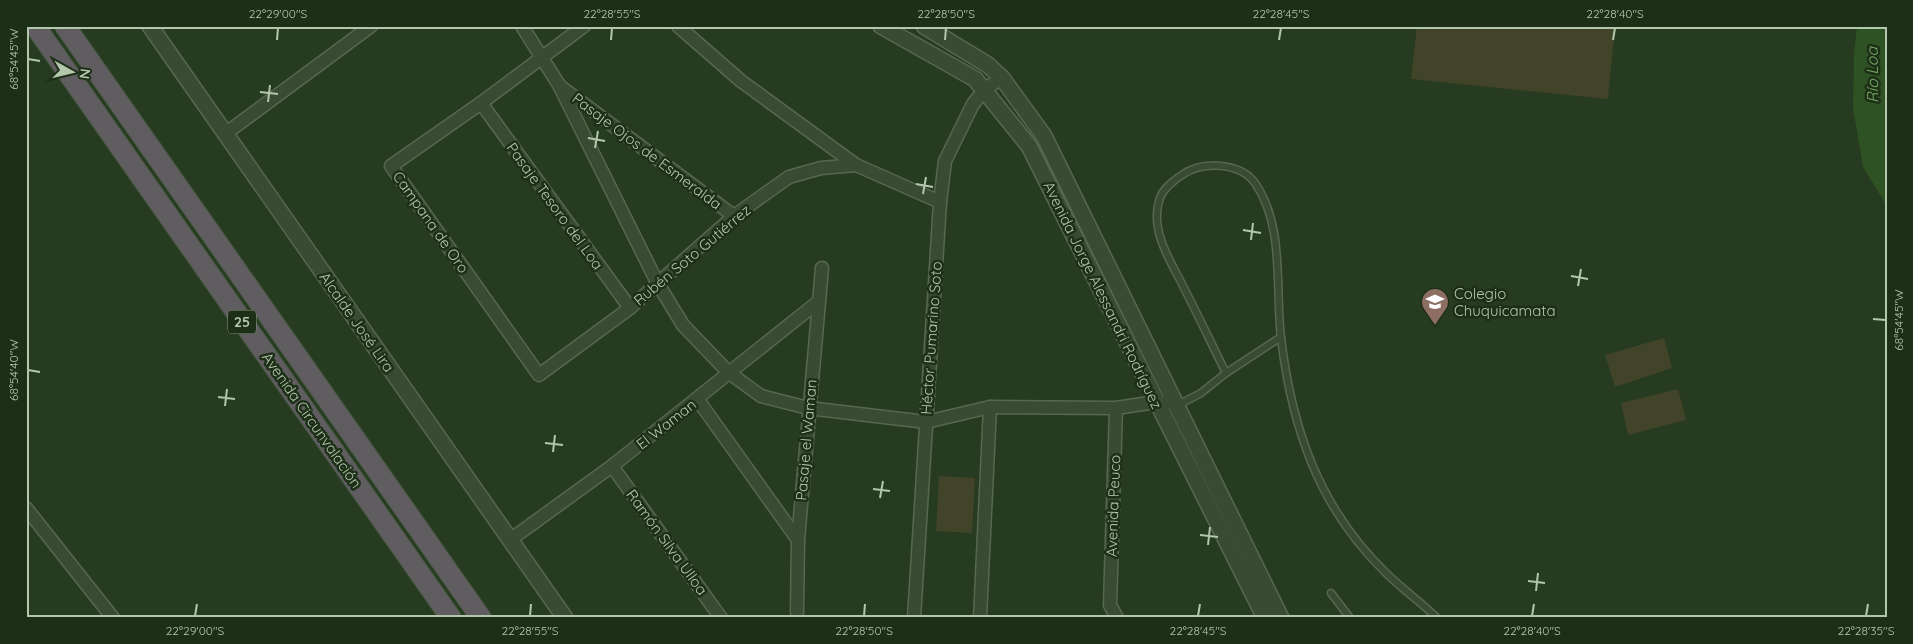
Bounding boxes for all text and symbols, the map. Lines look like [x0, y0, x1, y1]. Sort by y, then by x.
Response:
text: 22°29'00"S [249, 6, 308, 21]
text: 22°28'55"S [583, 6, 641, 21]
text: 22°28'50"S [917, 6, 975, 21]
text: 22°28'45"S [1252, 6, 1310, 21]
text: 22°28'40"S [1586, 6, 1644, 21]
text: 68°54'45"W [6, 28, 21, 90]
water label: Río Loa [1861, 46, 1882, 103]
north arrow [48, 48, 98, 98]
text: N [75, 67, 95, 80]
street label: Pasaje Ojos de Esmeralda [569, 89, 725, 213]
street label: Pasaje Tesoro del Loa [502, 139, 608, 273]
street label: Campana de Oro [389, 167, 473, 277]
street label: Avenida Jorge Alessandri Rodríguez [1040, 178, 1166, 412]
street label: Rubén Soto Gutiérrez [630, 200, 754, 310]
street label: Héctor Pumarino Soto [916, 261, 946, 415]
street label: Alcalde José Lira [315, 268, 399, 376]
place label: Colegio Chuquicamata [1454, 284, 1556, 320]
school or university icon: Colegio Chuquicamata [1420, 287, 1450, 326]
text: 68°54'45"W [1891, 289, 1906, 351]
road number: 25 [228, 311, 256, 334]
text: 68°54'40"W [6, 339, 21, 401]
street label: Avenida Circunvalación [258, 348, 366, 492]
street label: Pasaje el Waman [791, 379, 821, 501]
street label: El Waman [632, 395, 700, 453]
street label: Avenida Peuco [1102, 454, 1124, 558]
street label: Ramón Silva Ulloa [622, 485, 712, 599]
text: 22°29'00"S [166, 623, 225, 638]
text: 22°28'55"S [501, 623, 559, 638]
text: 22°28'50"S [835, 623, 893, 638]
text: 22°28'45"S [1169, 623, 1227, 638]
text: 22°28'40"S [1503, 623, 1561, 638]
text: 22°28'35"S [1838, 623, 1895, 638]

